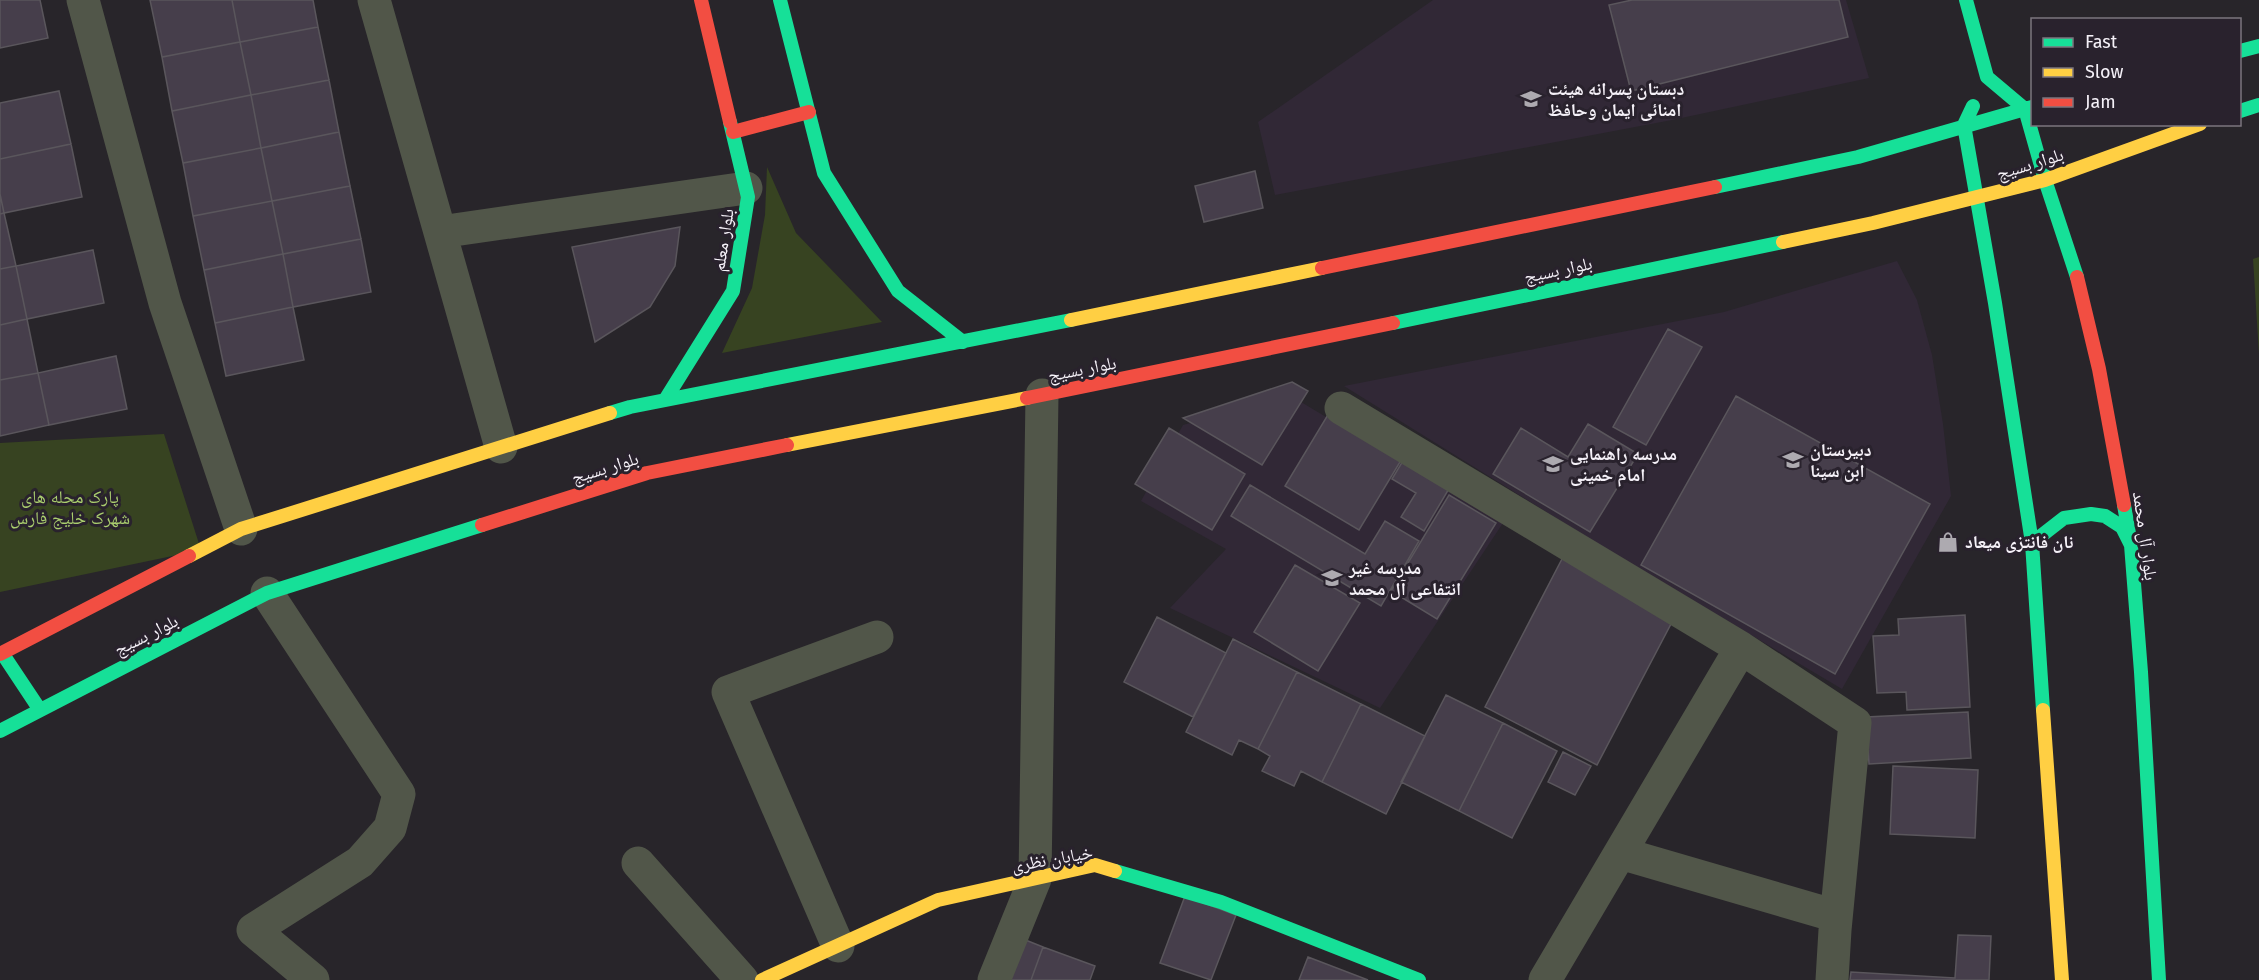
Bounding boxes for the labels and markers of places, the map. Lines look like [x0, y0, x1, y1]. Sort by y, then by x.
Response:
place label: دبستان پسرانه هیئت امنائی ایمان وحافظ [1548, 78, 1685, 121]
school or university icon: دبستان پسرانه هیئت امنائی ایمان وحافظ [1519, 87, 1543, 111]
place label: دبیرستان ابن سینا [1810, 439, 1872, 482]
place label: مدرسه راهنمایی امام خمینی [1570, 443, 1677, 487]
school or university icon: دبیرستان ابن سینا [1781, 448, 1805, 472]
school or university icon: مدرسه راهنمایی امام خمینی [1541, 452, 1565, 476]
shop icon: نان فانتزی میعاد [1936, 530, 1960, 554]
place label: نان فانتزی میعاد [1965, 531, 2074, 553]
place label: مدرسه غیر انتفاعی آل محمد [1348, 557, 1461, 600]
school or university icon: مدرسه غیر انتفاعی آل محمد [1320, 566, 1344, 590]

